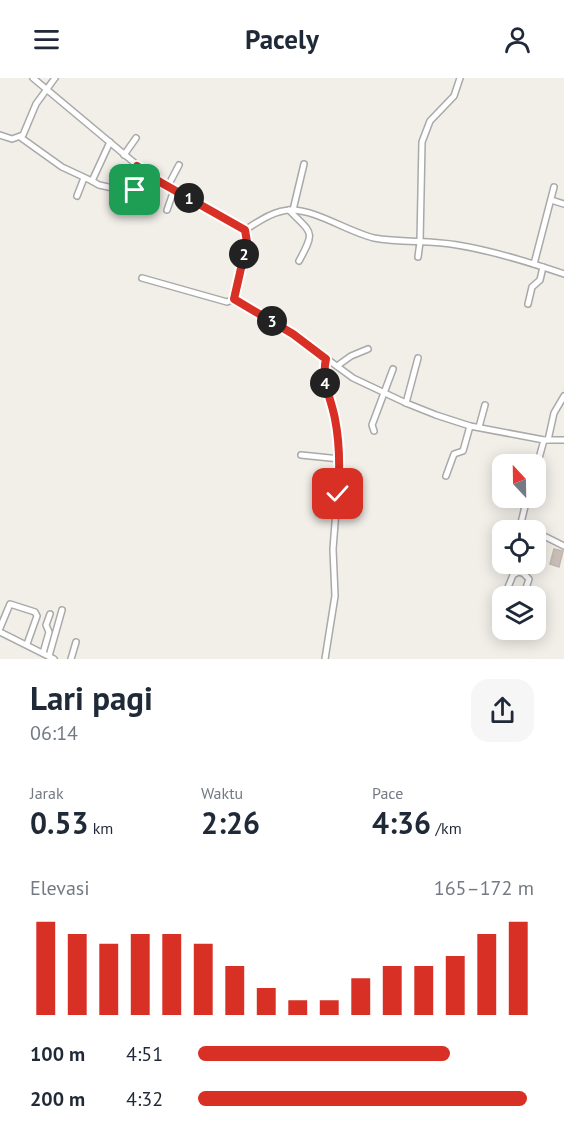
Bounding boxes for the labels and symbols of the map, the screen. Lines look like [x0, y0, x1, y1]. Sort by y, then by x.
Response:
pin [109, 164, 160, 215]
pin: 1 [174, 183, 204, 213]
pin: 2 [229, 239, 259, 269]
pin: 3 [257, 306, 287, 336]
pin: 4 [310, 368, 340, 398]
north arrow [492, 454, 546, 508]
pin [312, 468, 363, 519]

